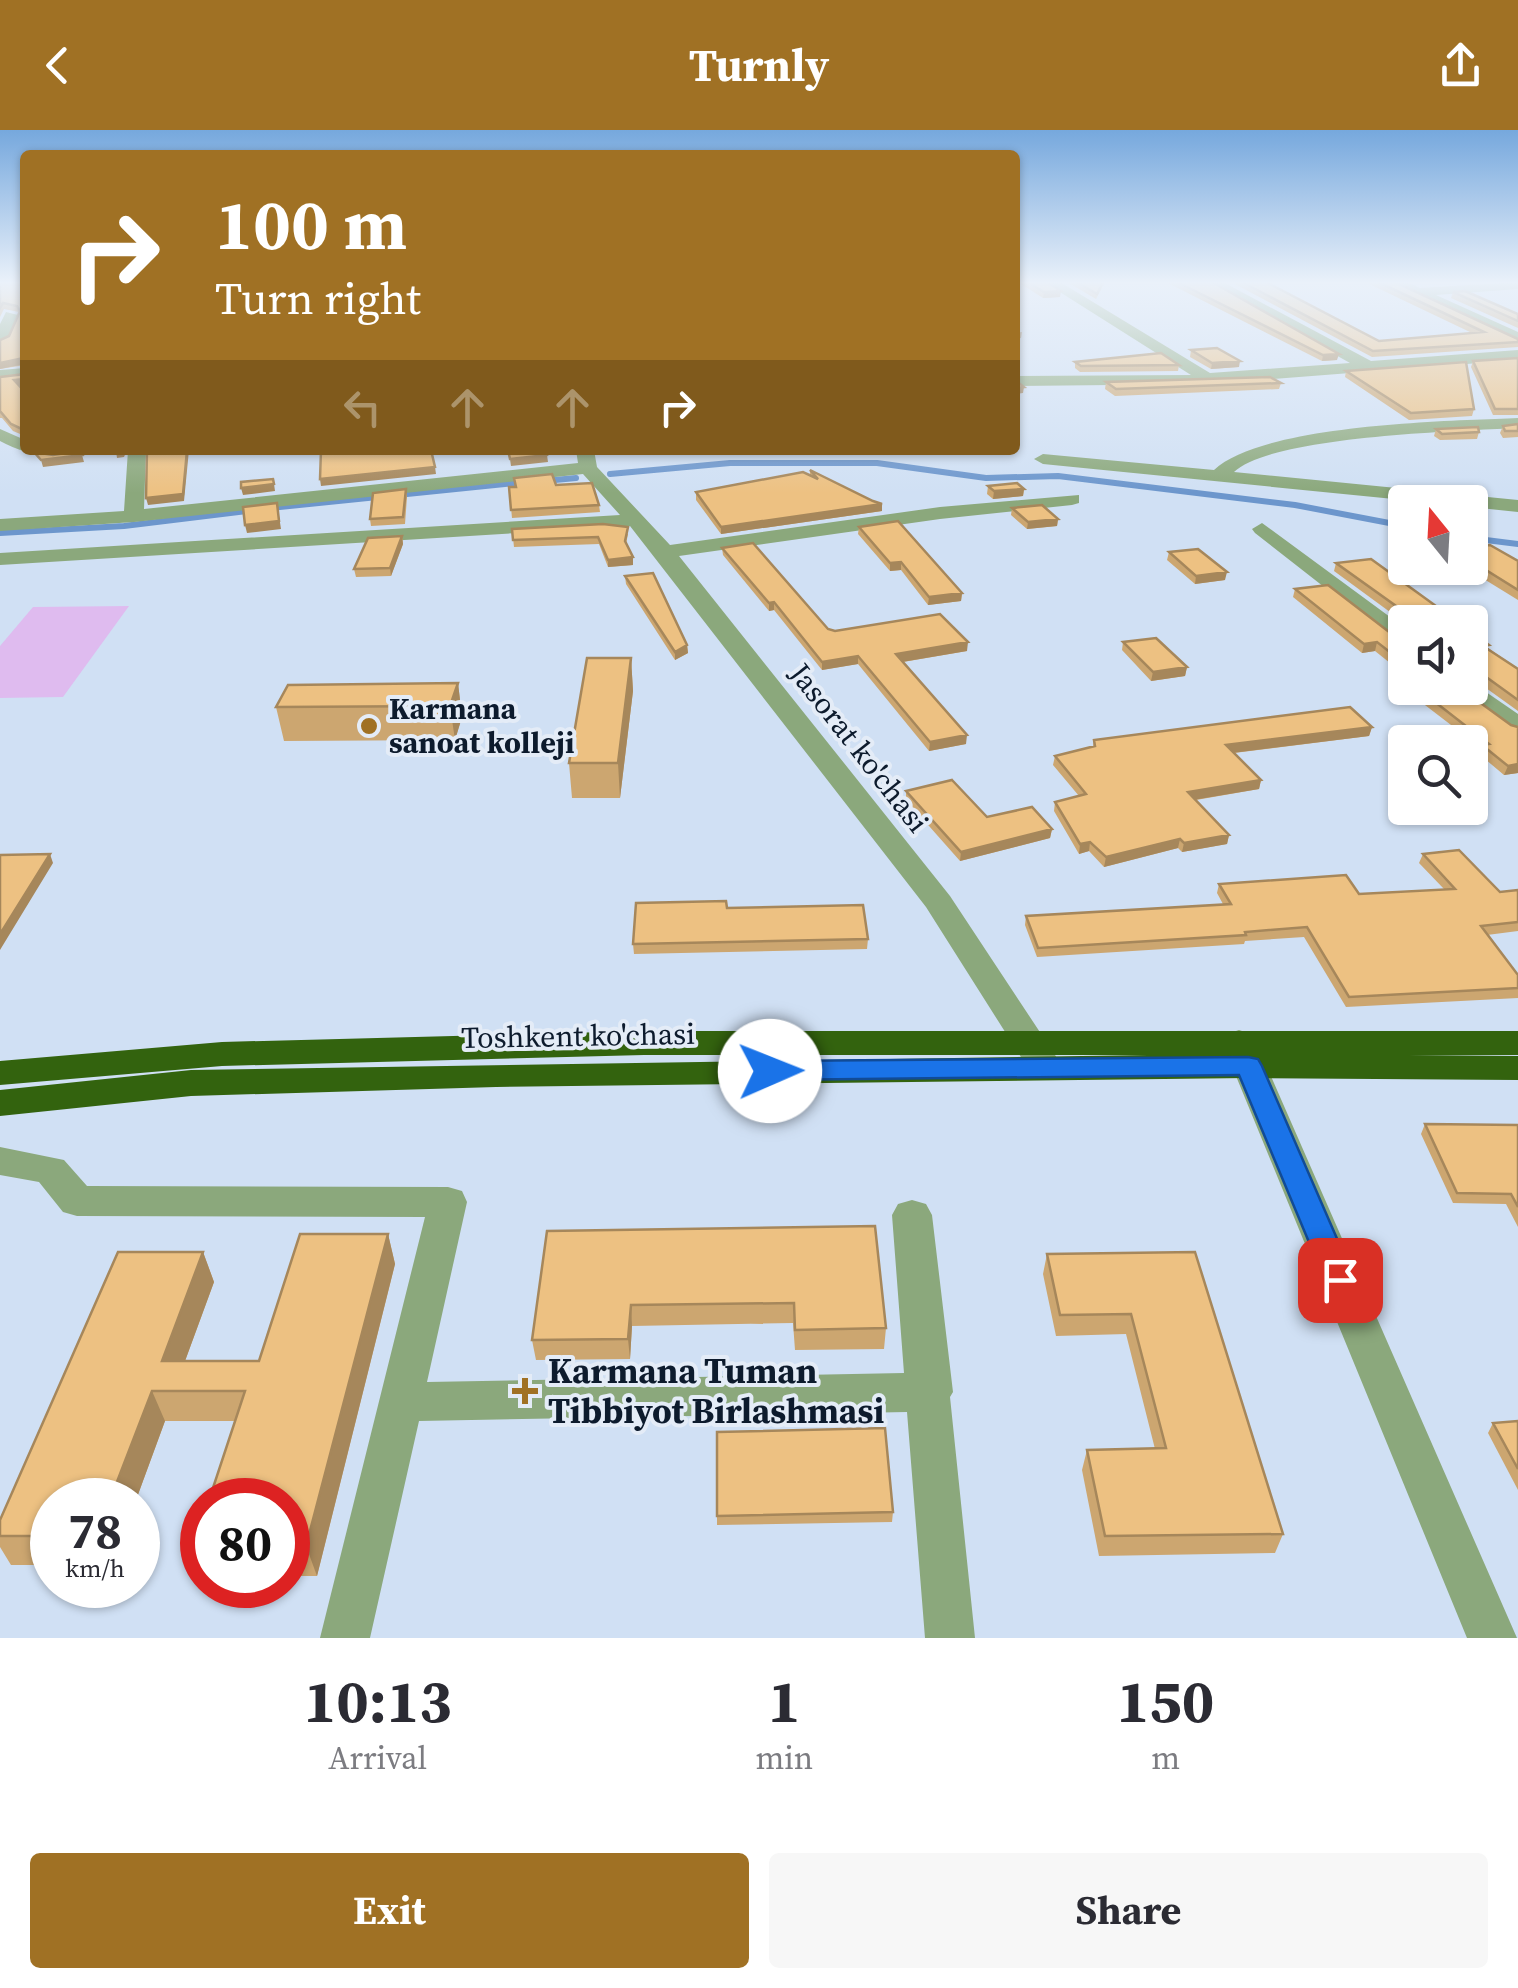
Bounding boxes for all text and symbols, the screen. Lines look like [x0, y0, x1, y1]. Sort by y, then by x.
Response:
text: Turnly [689, 34, 829, 96]
icon: back [30, 38, 85, 93]
icon: share [1433, 38, 1488, 93]
text: 100 m [215, 176, 407, 272]
icon: right [50, 190, 180, 320]
text: Turn right [215, 267, 421, 329]
icon: left [335, 380, 390, 435]
icon: ahead [440, 380, 495, 435]
icon: ahead [545, 380, 600, 435]
icon: right [650, 380, 705, 435]
north arrow [1388, 485, 1488, 585]
map controls [1388, 485, 1488, 825]
button: sound [1388, 605, 1488, 705]
street label: Jasorat ko'chasi [780, 654, 939, 841]
place label: Karmana sanoat kolleji [389, 688, 575, 763]
marker: Karmana sanoat kolleji [358, 715, 380, 737]
button: search [1388, 725, 1488, 825]
street label: Toshkent ko'chasi [461, 1013, 695, 1058]
position arrow [718, 1019, 822, 1123]
pin [1298, 1238, 1383, 1323]
icon: arrive [1313, 1253, 1368, 1308]
place label: Karmana Tuman Tibbiyot Birlashmasi [548, 1347, 884, 1435]
marker: Karmana Tuman Tibbiyot Birlashmasi [512, 1378, 538, 1404]
speed limit sign: 80 [180, 1478, 310, 1608]
text: 78 [68, 1496, 122, 1565]
text: km/h [65, 1551, 125, 1585]
text: 10:13 [304, 1660, 452, 1742]
text: 1 [768, 1660, 801, 1742]
text: 150 [1117, 1660, 1214, 1742]
text: Arrival [328, 1736, 427, 1780]
text: min [755, 1736, 813, 1780]
text: m [1151, 1736, 1180, 1780]
button: Exit [30, 1853, 749, 1968]
button: Share [769, 1853, 1488, 1968]

